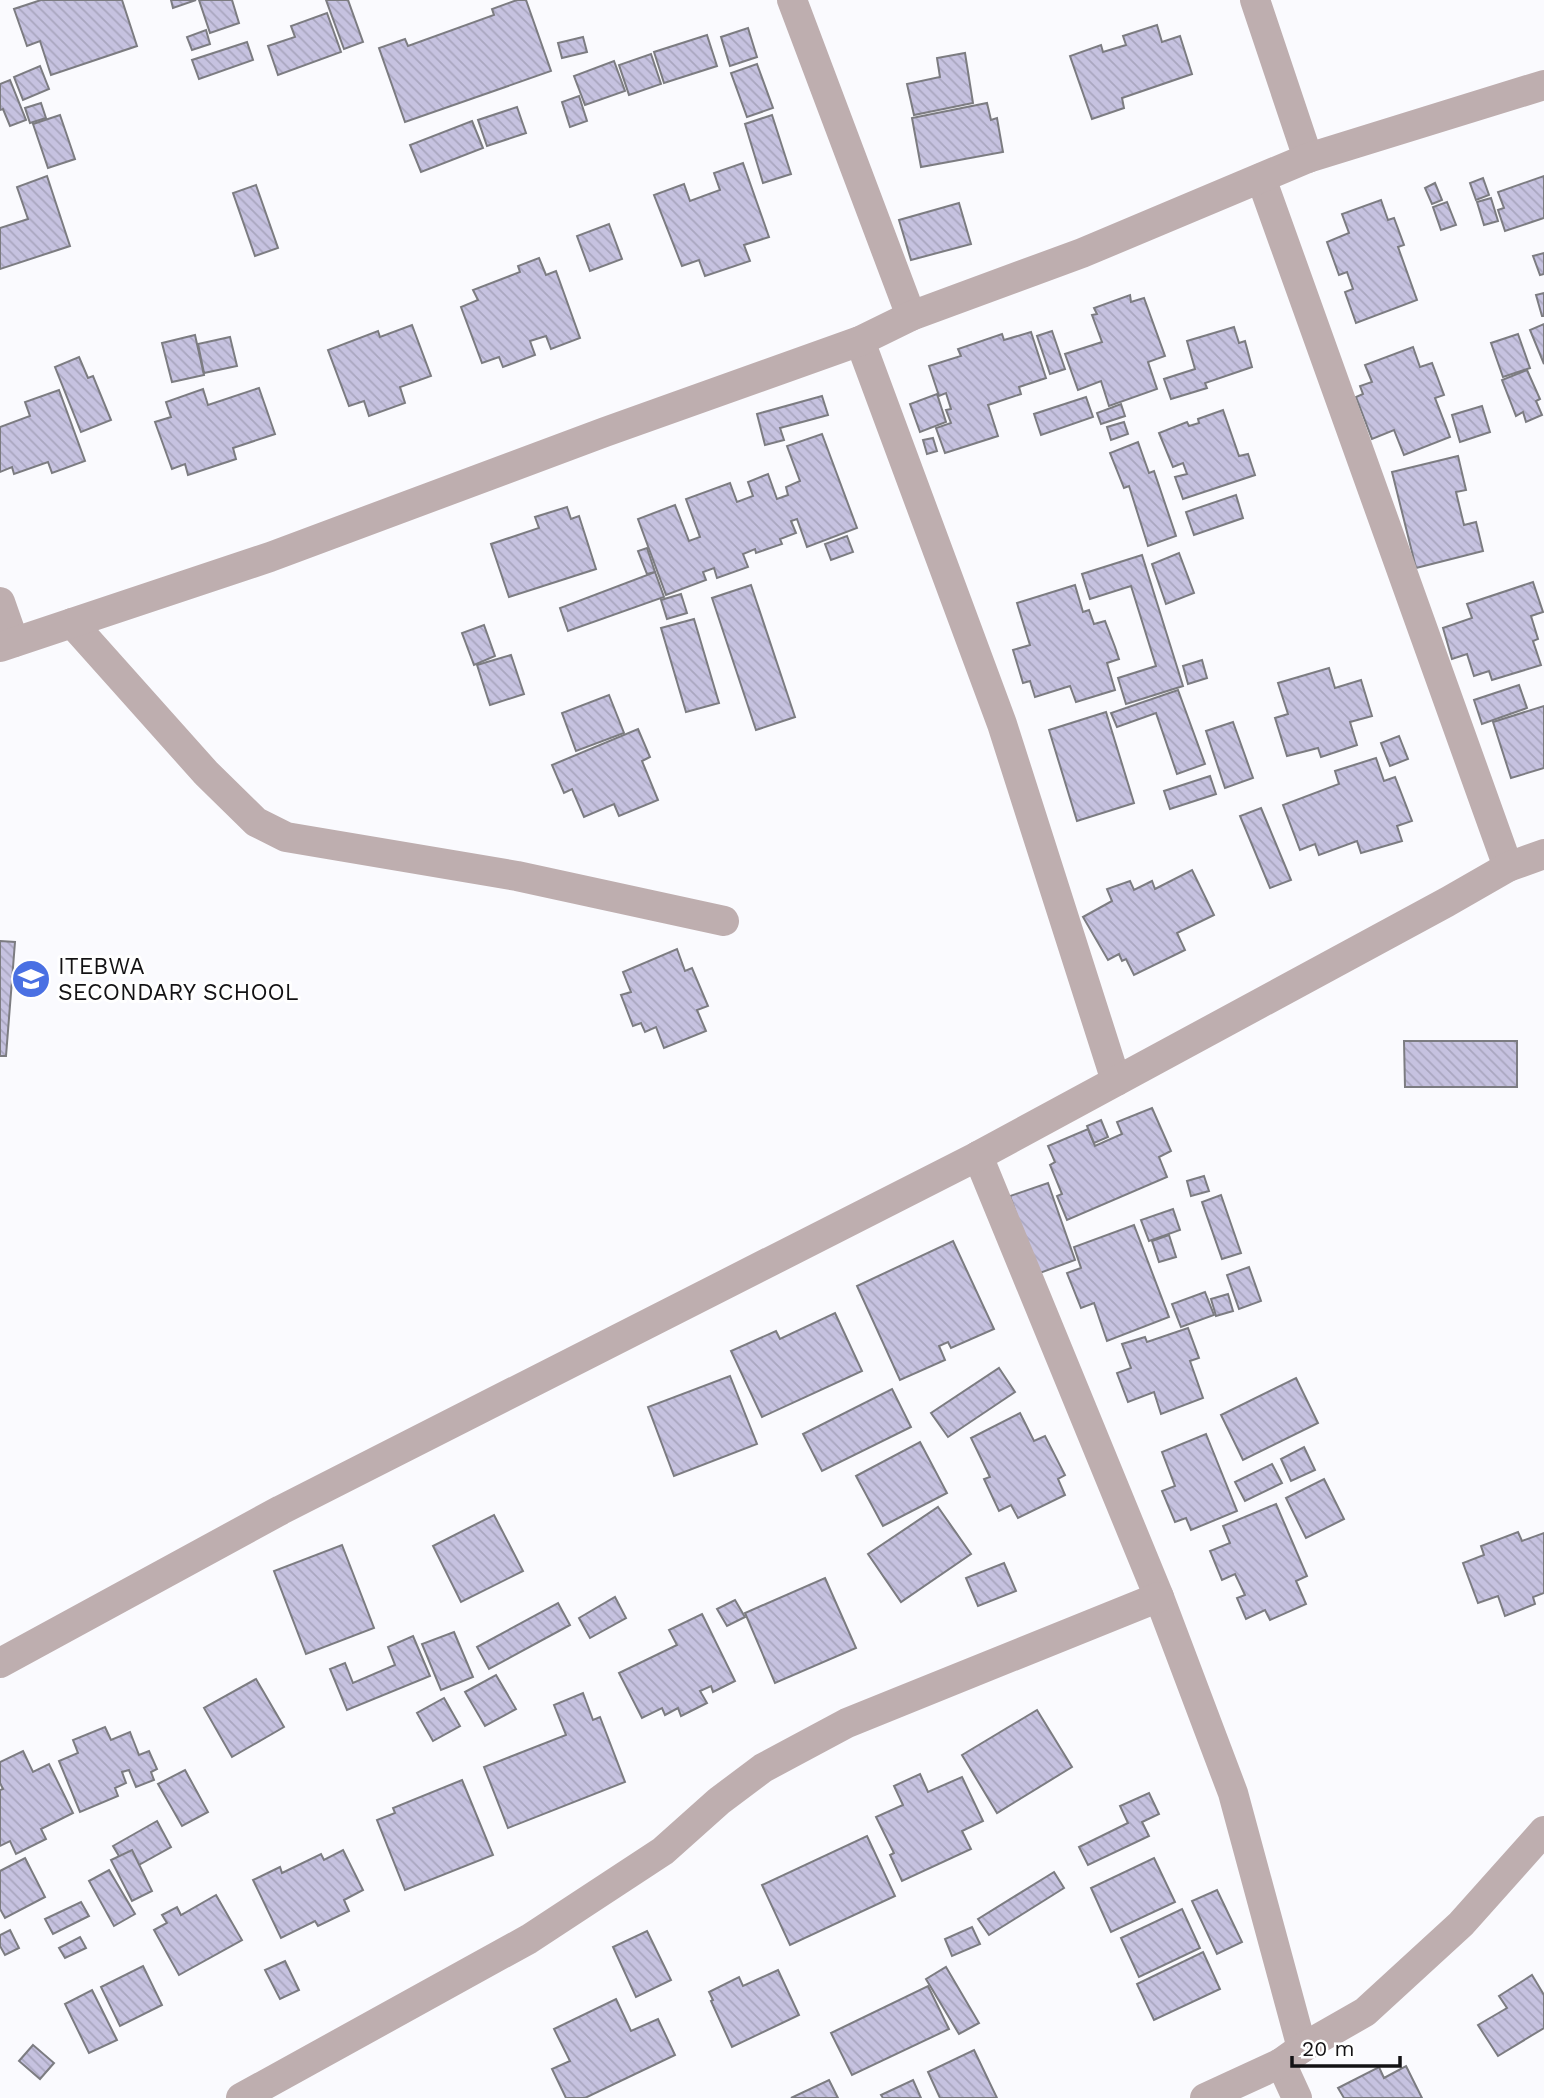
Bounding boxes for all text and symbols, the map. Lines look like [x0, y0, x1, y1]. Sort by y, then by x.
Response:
place label: ITEBWA SECONDARY SCHOOL [58, 953, 299, 1006]
school or university icon: ITEBWA SECONDARY SCHOOL [10, 958, 52, 1000]
scale bar [1292, 2024, 1400, 2068]
text: 20 m [1302, 2036, 1354, 2061]

